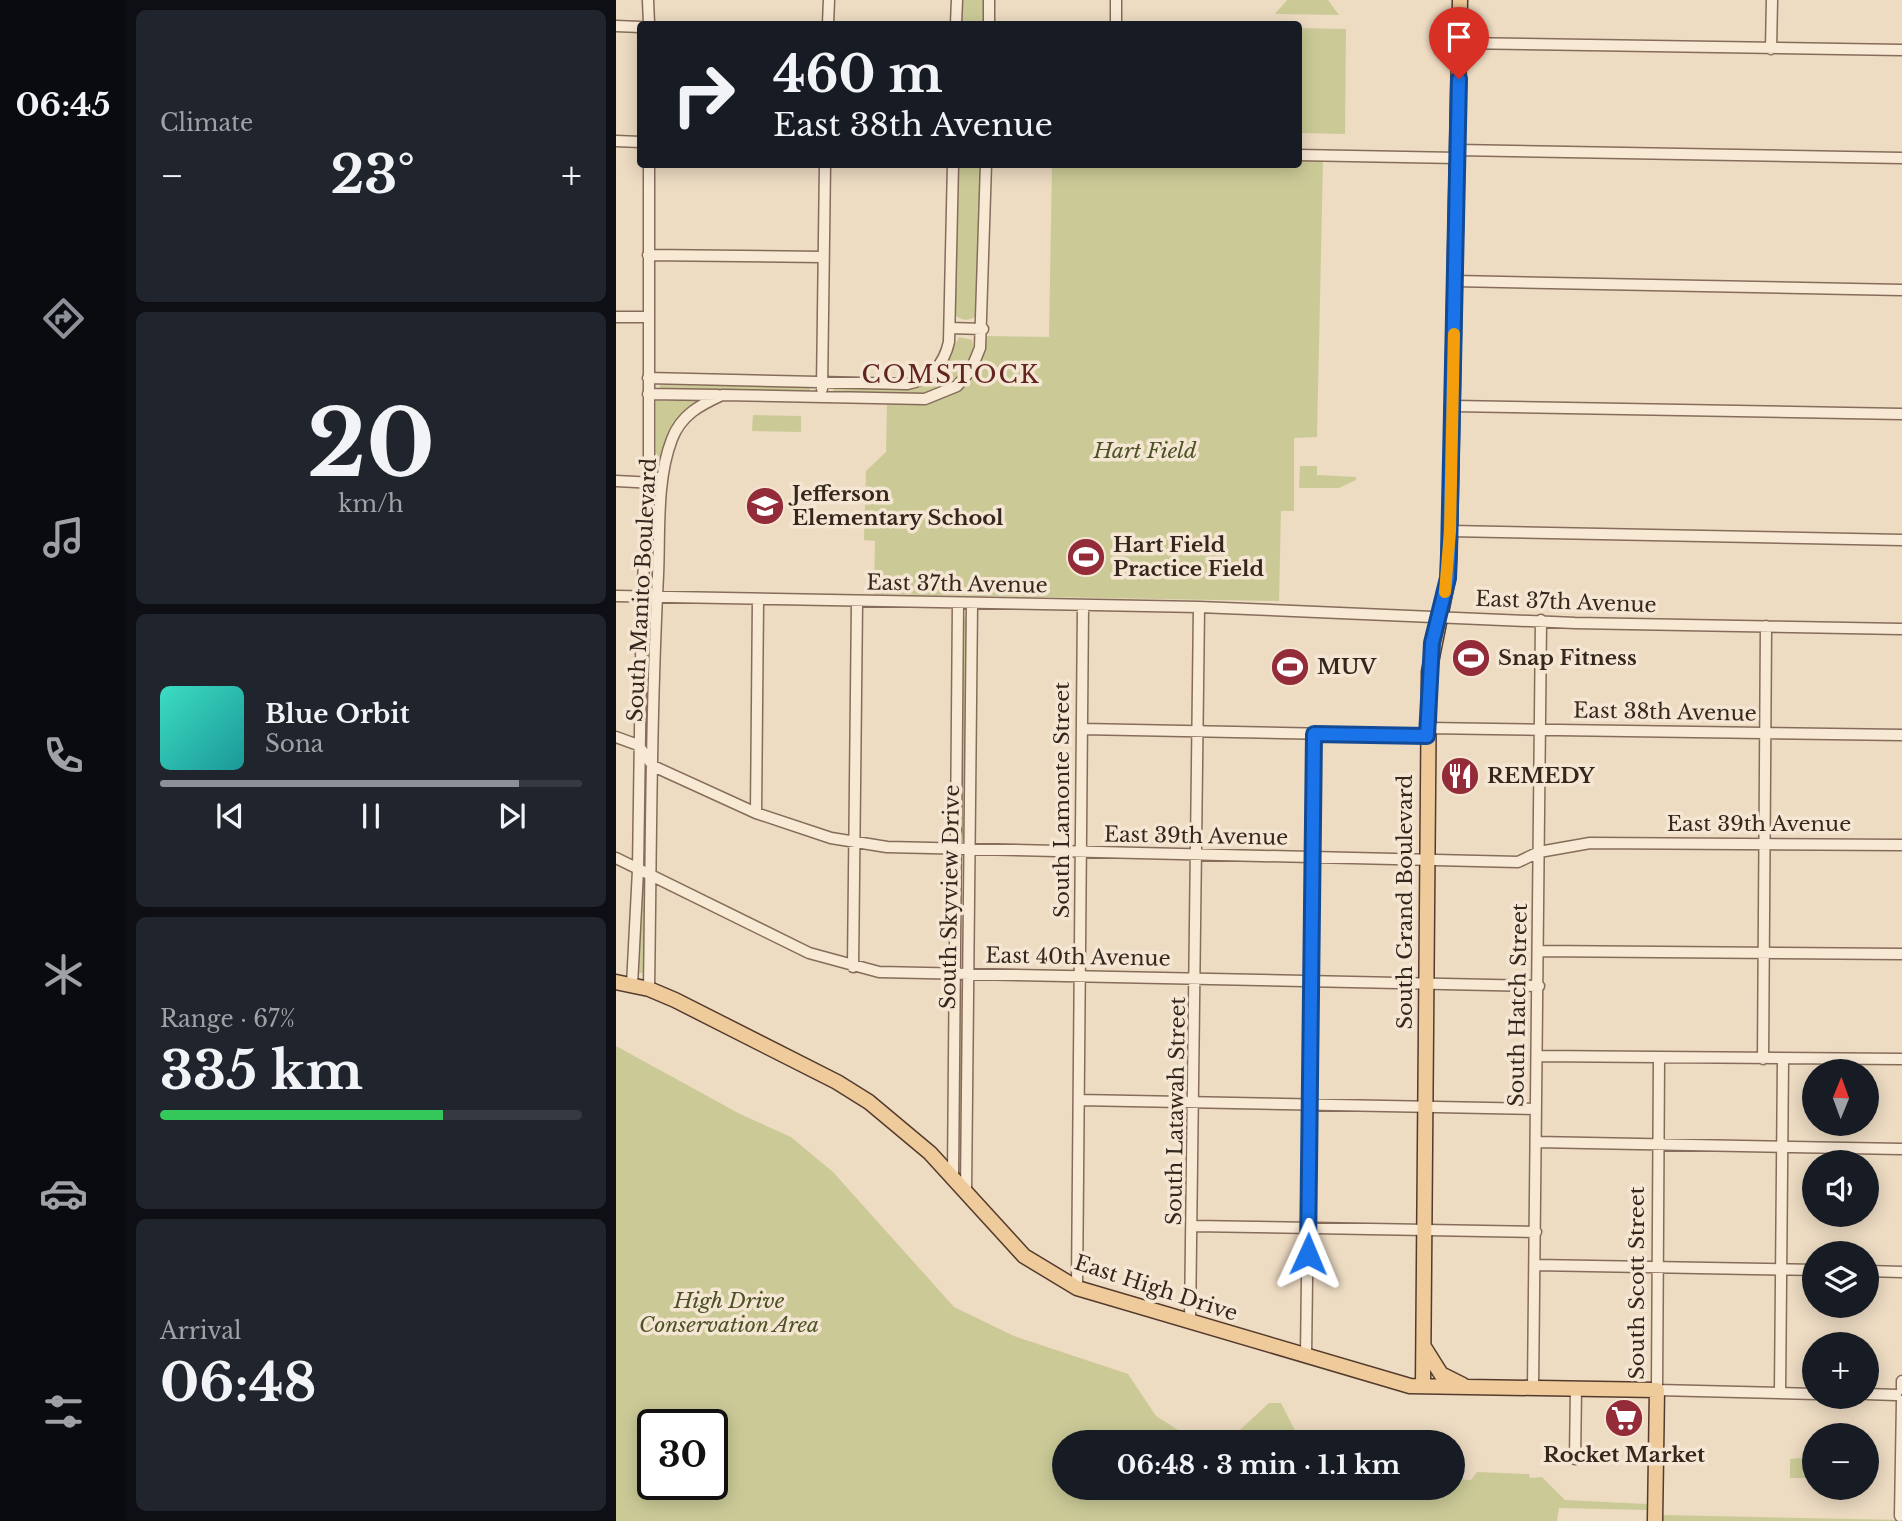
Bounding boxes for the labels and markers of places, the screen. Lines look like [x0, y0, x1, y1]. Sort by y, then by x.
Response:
pin [1429, 7, 1489, 79]
place label: Jefferson Elementary School [788, 481, 1004, 531]
school or university icon: Jefferson Elementary School [744, 485, 786, 527]
place label: Hart Field Practice Field [1113, 532, 1265, 582]
sports icon: Hart Field Practice Field [1065, 536, 1107, 578]
sports icon: Snap Fitness [1450, 637, 1492, 679]
place label: Snap Fitness [1498, 645, 1637, 671]
sports icon: MUV [1269, 646, 1311, 688]
place label: MUV [1317, 654, 1378, 680]
restaurant icon: REMEDY [1439, 755, 1481, 797]
place label: REMEDY [1487, 763, 1596, 789]
supermarket icon: Rocket Market [1603, 1397, 1645, 1439]
place label: Rocket Market [1543, 1442, 1705, 1468]

